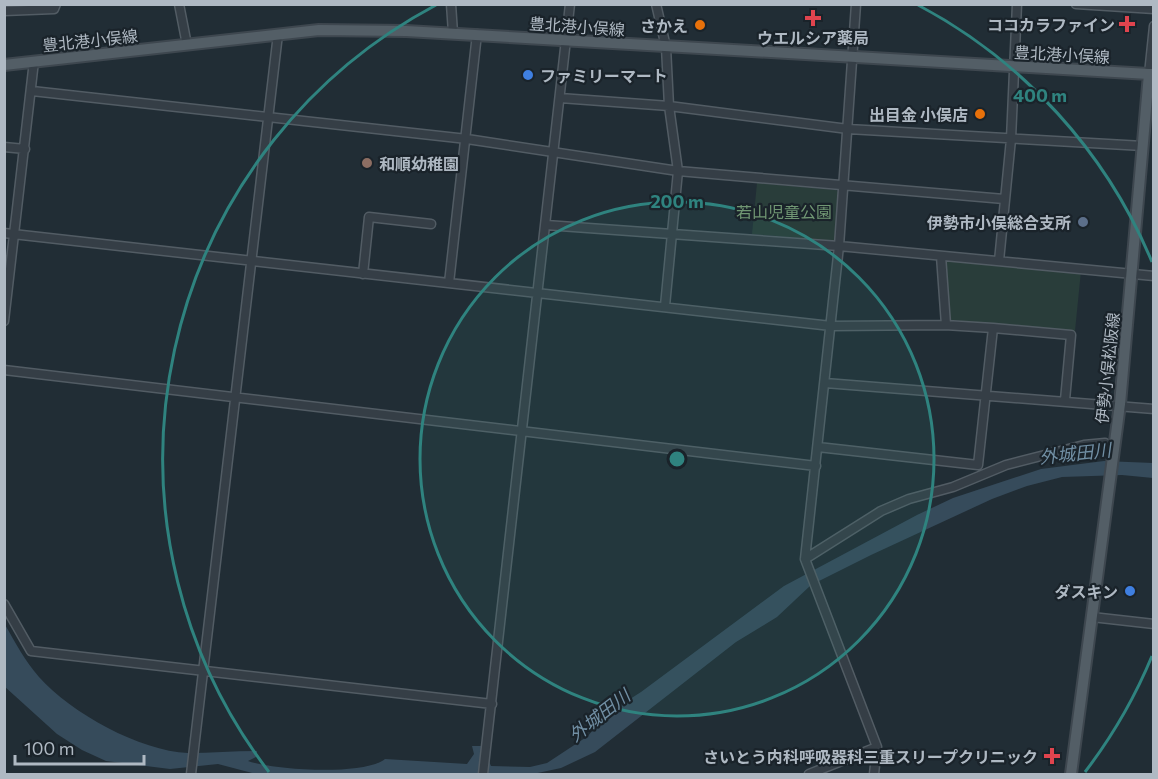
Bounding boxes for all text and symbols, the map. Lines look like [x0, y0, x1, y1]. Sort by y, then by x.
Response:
marker: ウエルシア薬局 [806, 11, 820, 25]
street label: 豊北港小俣線 [528, 13, 626, 39]
place label: ココカラファイン [987, 15, 1115, 34]
place label: さかえ [640, 16, 688, 35]
marker: ココカラファイン [1120, 17, 1134, 31]
marker: さかえ [693, 18, 707, 32]
street label: 豊北港小俣線 [41, 26, 139, 54]
place label: ウエルシア薬局 [757, 28, 869, 47]
street label: 豊北港小俣線 [1014, 42, 1110, 66]
place label: ファミリーマート [540, 66, 668, 85]
marker: ファミリーマート [521, 68, 535, 82]
text: 400 m [1013, 84, 1067, 106]
place label: 出目金 小俣店 [869, 105, 968, 124]
marker: 出目金 小俣店 [973, 107, 987, 121]
place label: 和順幼稚園 [379, 154, 459, 173]
marker: 和順幼稚園 [360, 156, 374, 170]
text: 200 m [650, 190, 704, 212]
park label: 若山児童公園 [736, 202, 832, 221]
place label: 伊勢市小俣総合支所 [926, 213, 1071, 232]
marker: 伊勢市小俣総合支所 [1076, 215, 1090, 229]
street label: 伊勢小俣松阪線 [1092, 311, 1122, 425]
water label: 外城田川 [1038, 438, 1114, 468]
centre of rings [667, 449, 687, 469]
place label: ダスキン [1054, 582, 1118, 601]
marker: ダスキン [1123, 584, 1137, 598]
water label: 外城田川 [564, 683, 636, 746]
scale bar [15, 728, 144, 766]
text: 100 m [24, 737, 74, 759]
place label: さいとう内科呼吸器科三重スリープクリニック [703, 747, 1038, 766]
marker: さいとう内科呼吸器科三重スリープクリニック [1043, 747, 1061, 765]

